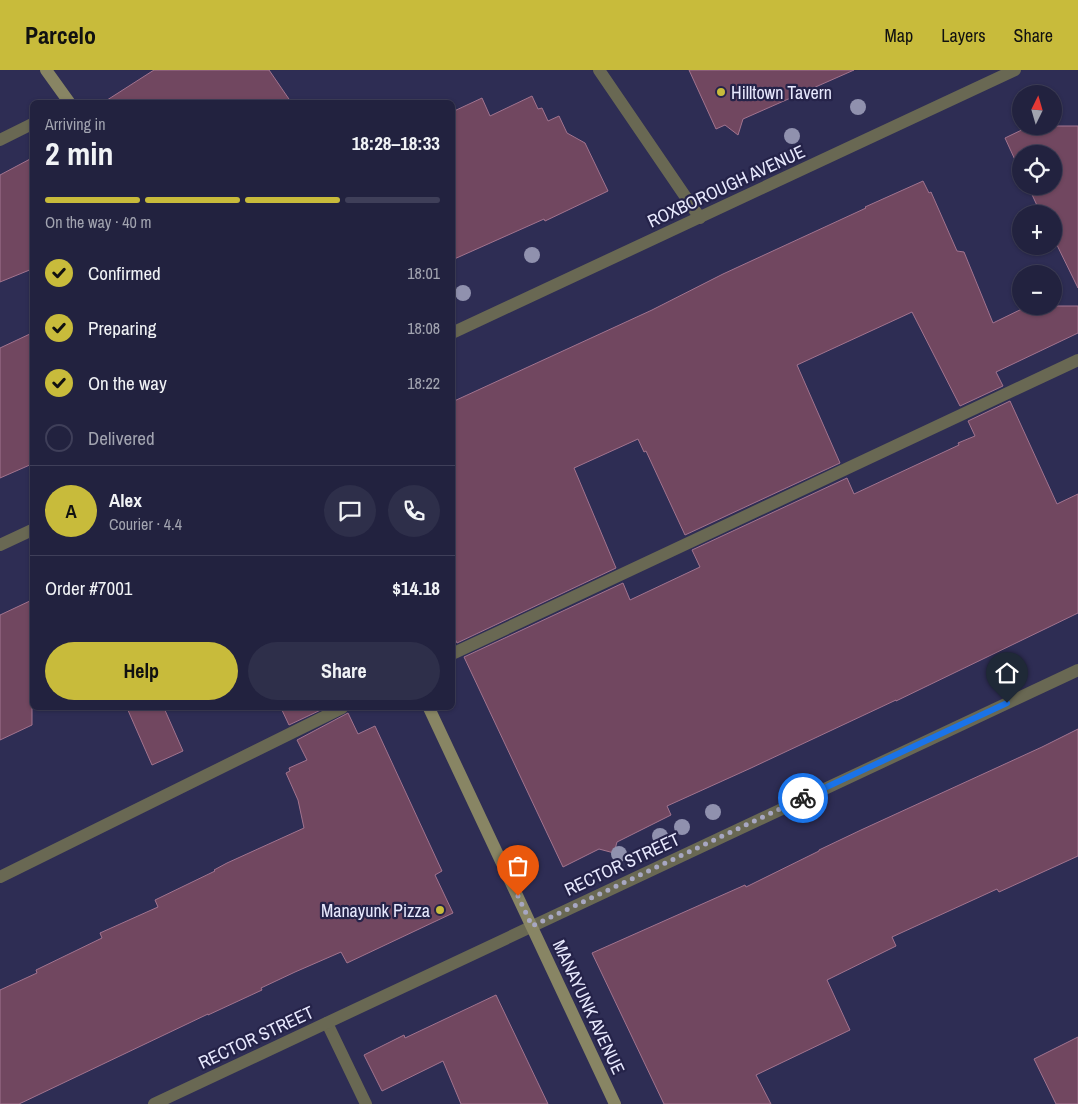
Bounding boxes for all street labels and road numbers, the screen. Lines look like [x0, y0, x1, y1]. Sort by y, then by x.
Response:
street label: ROXBOROUGH AVENUE [643, 139, 809, 233]
street label: RECTOR STREET [560, 826, 684, 902]
street label: MANAYUNK AVENUE [547, 936, 631, 1078]
street label: RECTOR STREET [194, 999, 318, 1075]

